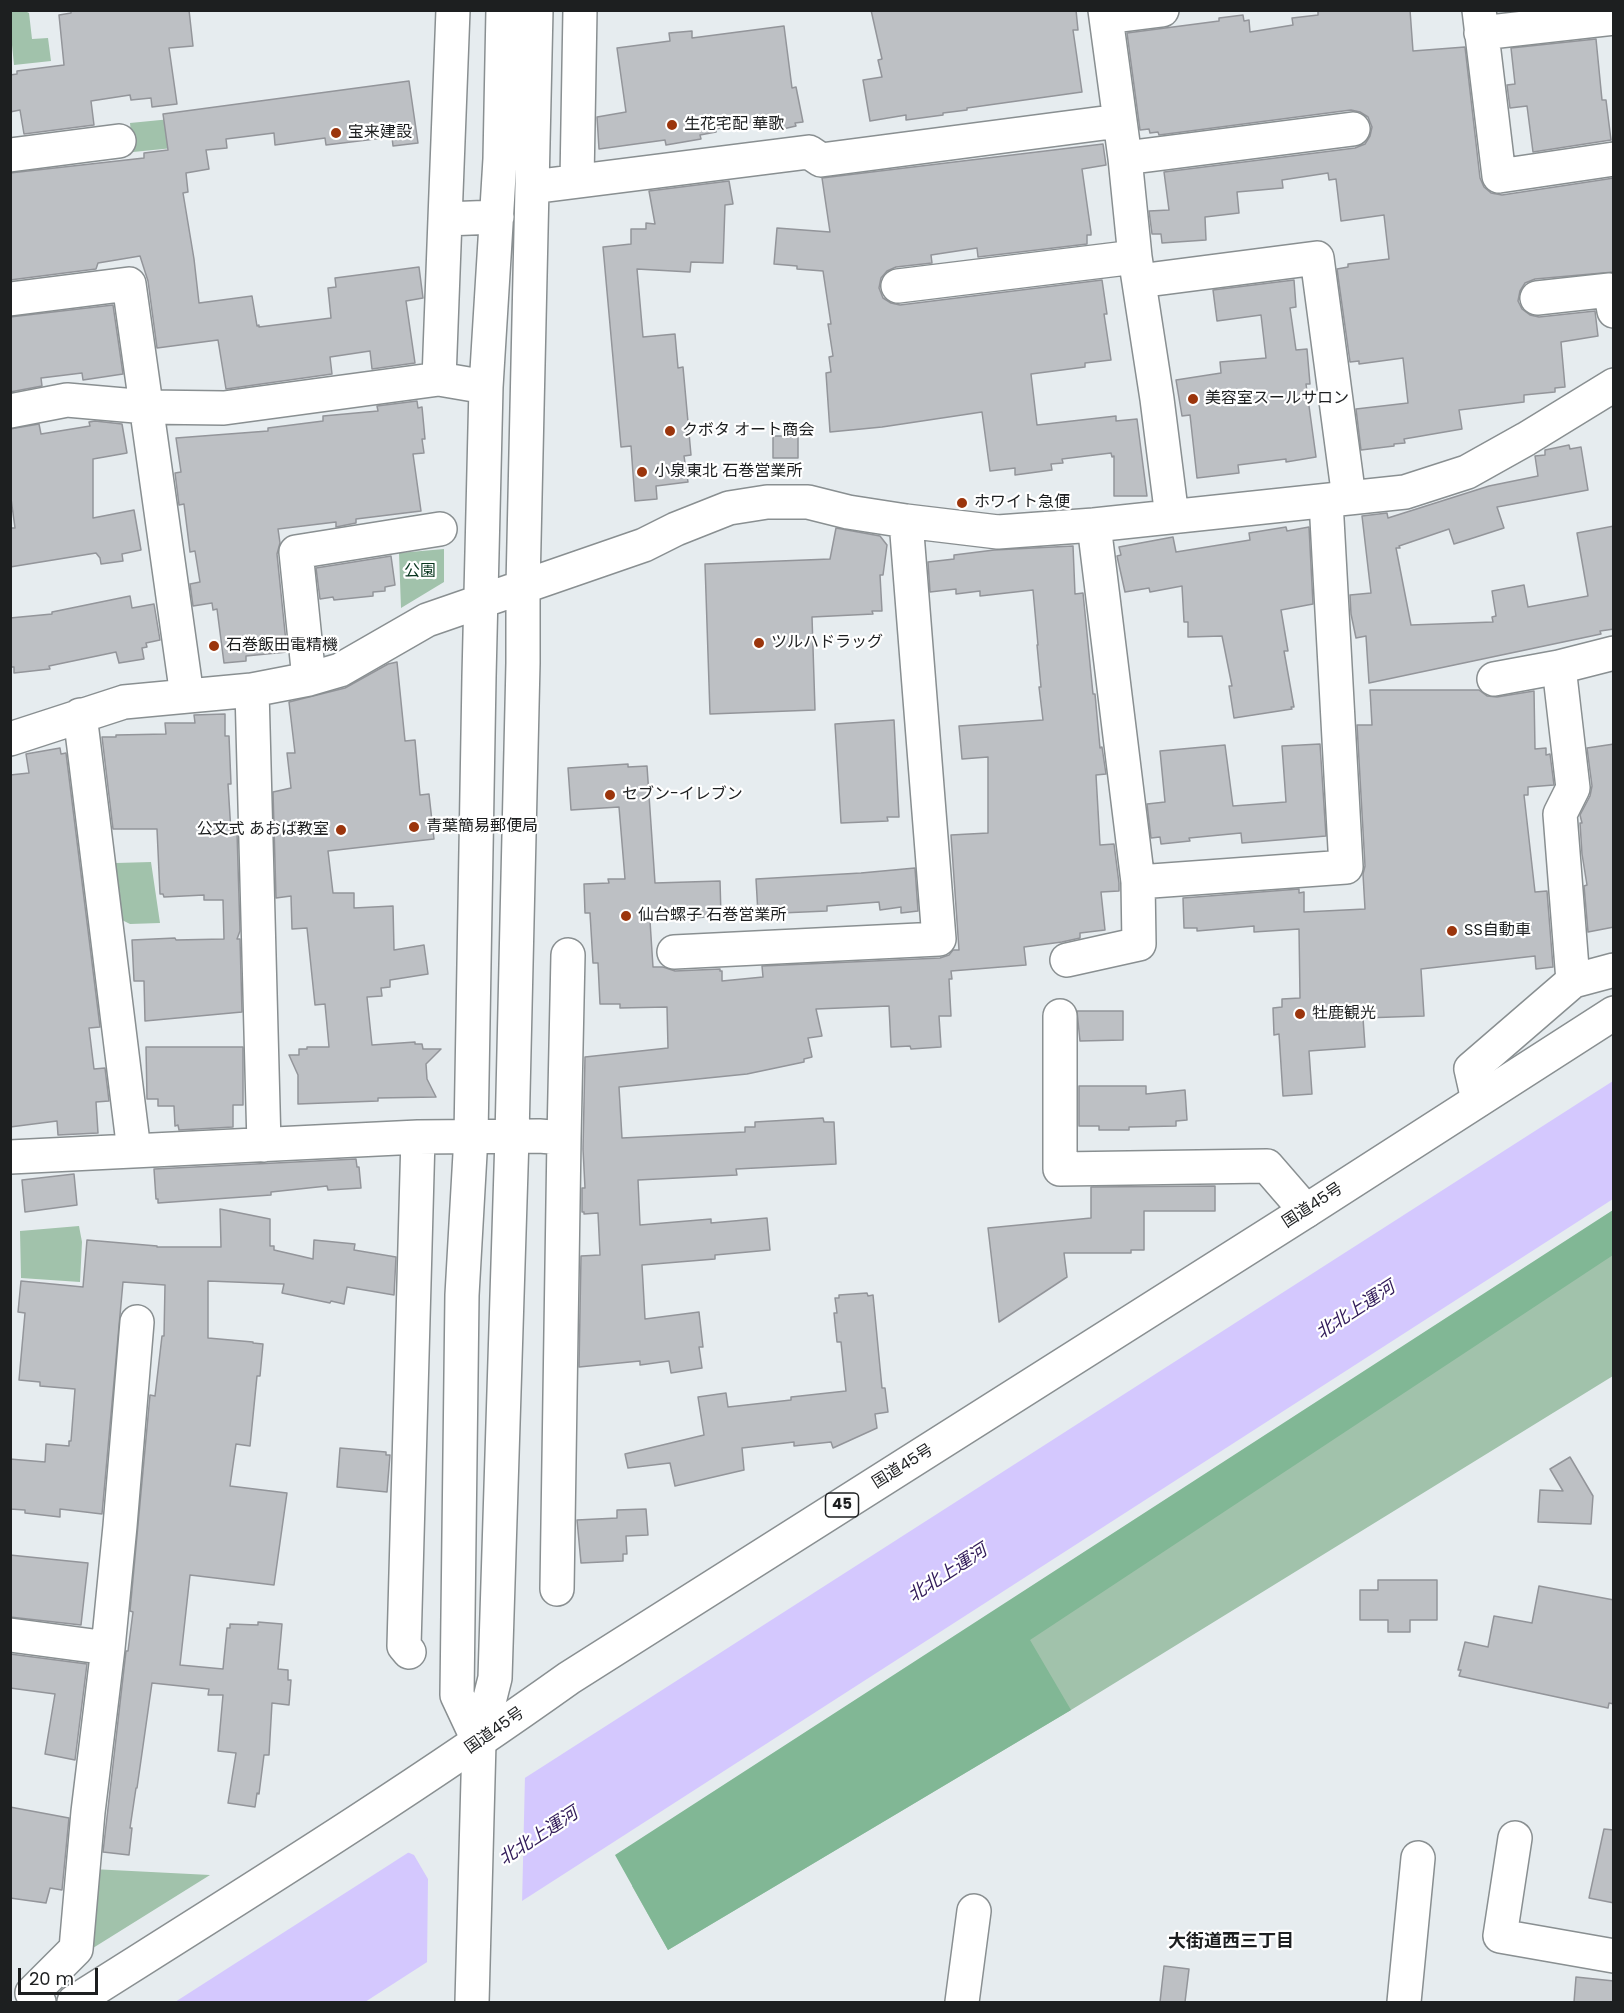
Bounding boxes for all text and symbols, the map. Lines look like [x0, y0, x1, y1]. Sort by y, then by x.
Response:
place label: 生花宅配 華歌 [684, 115, 784, 135]
marker: 生花宅配 華歌 [665, 118, 679, 132]
place label: 宝来建設 [348, 123, 412, 143]
marker: 宝来建設 [329, 126, 343, 140]
place label: 美容室スールサロン [1205, 389, 1349, 409]
marker: 美容室スールサロン [1186, 392, 1200, 406]
place label: クボタ オート商会 [682, 421, 814, 441]
marker: クボタ オート商会 [663, 424, 677, 438]
place label: 小泉東北 石巻営業所 [654, 462, 802, 482]
marker: 小泉東北 石巻営業所 [635, 465, 649, 479]
place label: ホワイト急便 [974, 493, 1070, 513]
marker: ホワイト急便 [955, 496, 969, 510]
park label: 公園 [404, 562, 436, 582]
place label: ツルハドラッグ [771, 633, 883, 653]
place label: 石巻飯田電精機 [226, 636, 338, 656]
marker: ツルハドラッグ [752, 636, 766, 650]
marker: 石巻飯田電精機 [207, 639, 221, 653]
place label: セブン-イレブン [622, 785, 743, 805]
marker: セブン-イレブン [603, 788, 617, 802]
place label: 青葉簡易郵便局 [426, 817, 538, 837]
place label: 公文式 あおば教室 [197, 820, 329, 840]
marker: 青葉簡易郵便局 [407, 820, 421, 834]
marker: 公文式 あおば教室 [334, 823, 348, 837]
place label: 仙台螺子 石巻営業所 [638, 906, 786, 926]
marker: 仙台螺子 石巻営業所 [619, 909, 633, 923]
place label: SS自動車 [1464, 921, 1531, 941]
marker: SS自動車 [1445, 924, 1459, 938]
place label: 牡鹿観光 [1312, 1004, 1376, 1024]
marker: 牡鹿観光 [1293, 1007, 1307, 1021]
street label: 国道45号 [1279, 1179, 1347, 1233]
water label: 北北上運河 [1312, 1277, 1400, 1345]
street label: 国道45号 [869, 1441, 937, 1493]
road number: 45 [826, 1493, 858, 1517]
water label: 北北上運河 [904, 1540, 992, 1608]
street label: 国道45号 [462, 1704, 528, 1758]
water label: 北北上運河 [495, 1803, 583, 1871]
district label: 大街道西三丁目 [1168, 1931, 1294, 1953]
scale bar [21, 1956, 100, 1994]
text: 20 m [29, 1966, 74, 1991]

